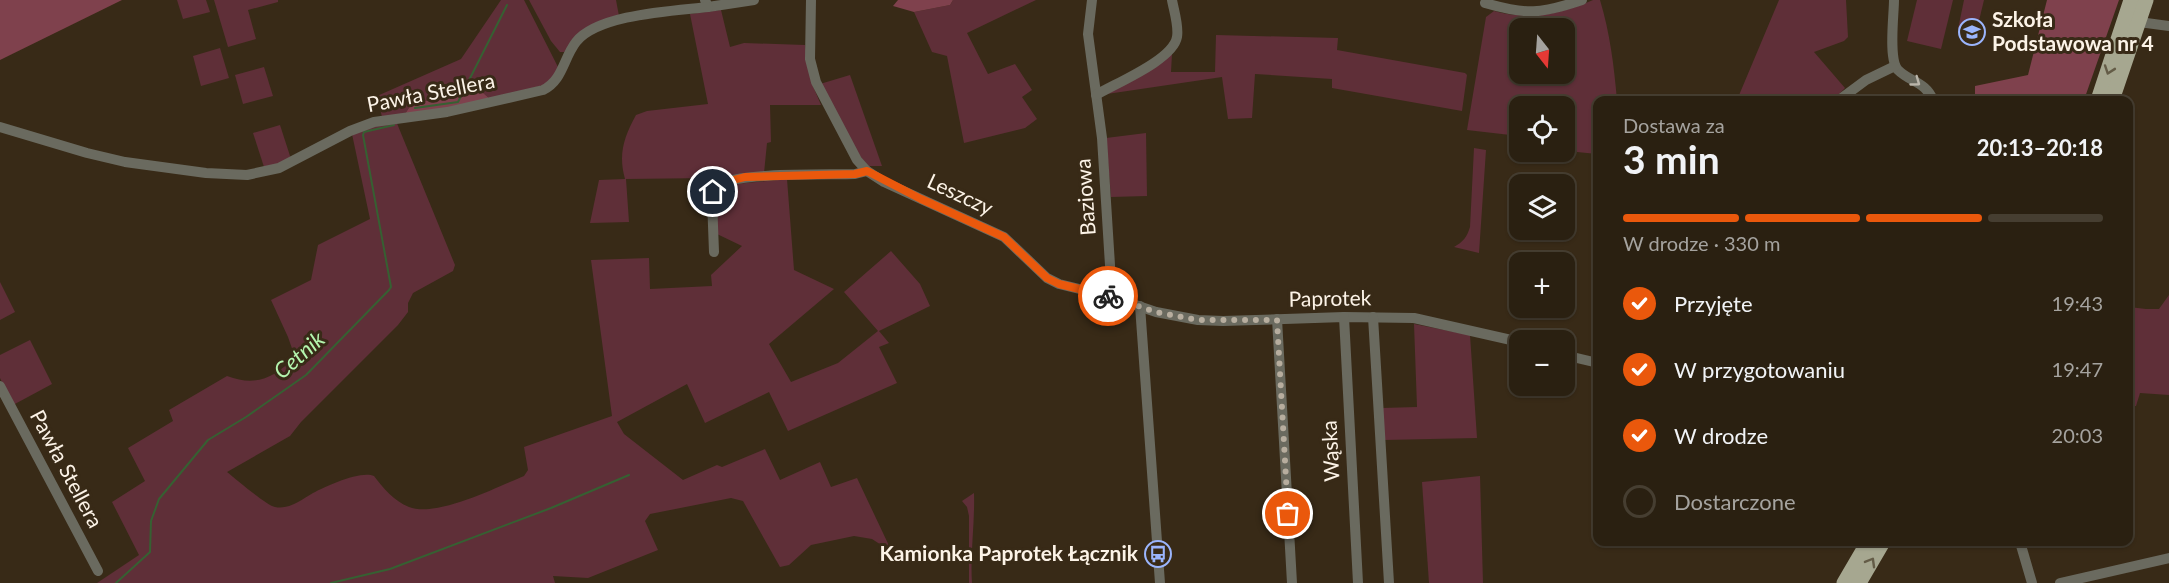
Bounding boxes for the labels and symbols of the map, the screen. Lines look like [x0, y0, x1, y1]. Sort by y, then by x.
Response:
place label: Szkoła Podstawowa nr 4 [1992, 6, 2154, 55]
school or university icon: Szkoła Podstawowa nr 4 [1957, 17, 1987, 47]
north arrow [1509, 18, 1575, 84]
one-way arrow [2104, 64, 2116, 75]
street label: Pawła Stellera [365, 67, 497, 116]
one-way arrow [1909, 74, 1920, 85]
street label: Baziowa [1069, 158, 1100, 236]
pin [687, 166, 738, 217]
street label: Leszczy [924, 168, 998, 220]
courier [1078, 266, 1138, 326]
street label: Paprotek [1288, 284, 1372, 311]
water label: Cetnik [268, 325, 330, 384]
street label: Pawła Stellera [26, 405, 109, 531]
street label: Wąska [1315, 420, 1344, 482]
pin [1262, 488, 1313, 539]
bus stop icon: Kamionka Paprotek Łącznik [1143, 539, 1173, 569]
place label: Kamionka Paprotek Łącznik [879, 540, 1139, 565]
one-way arrow [1864, 558, 1876, 568]

